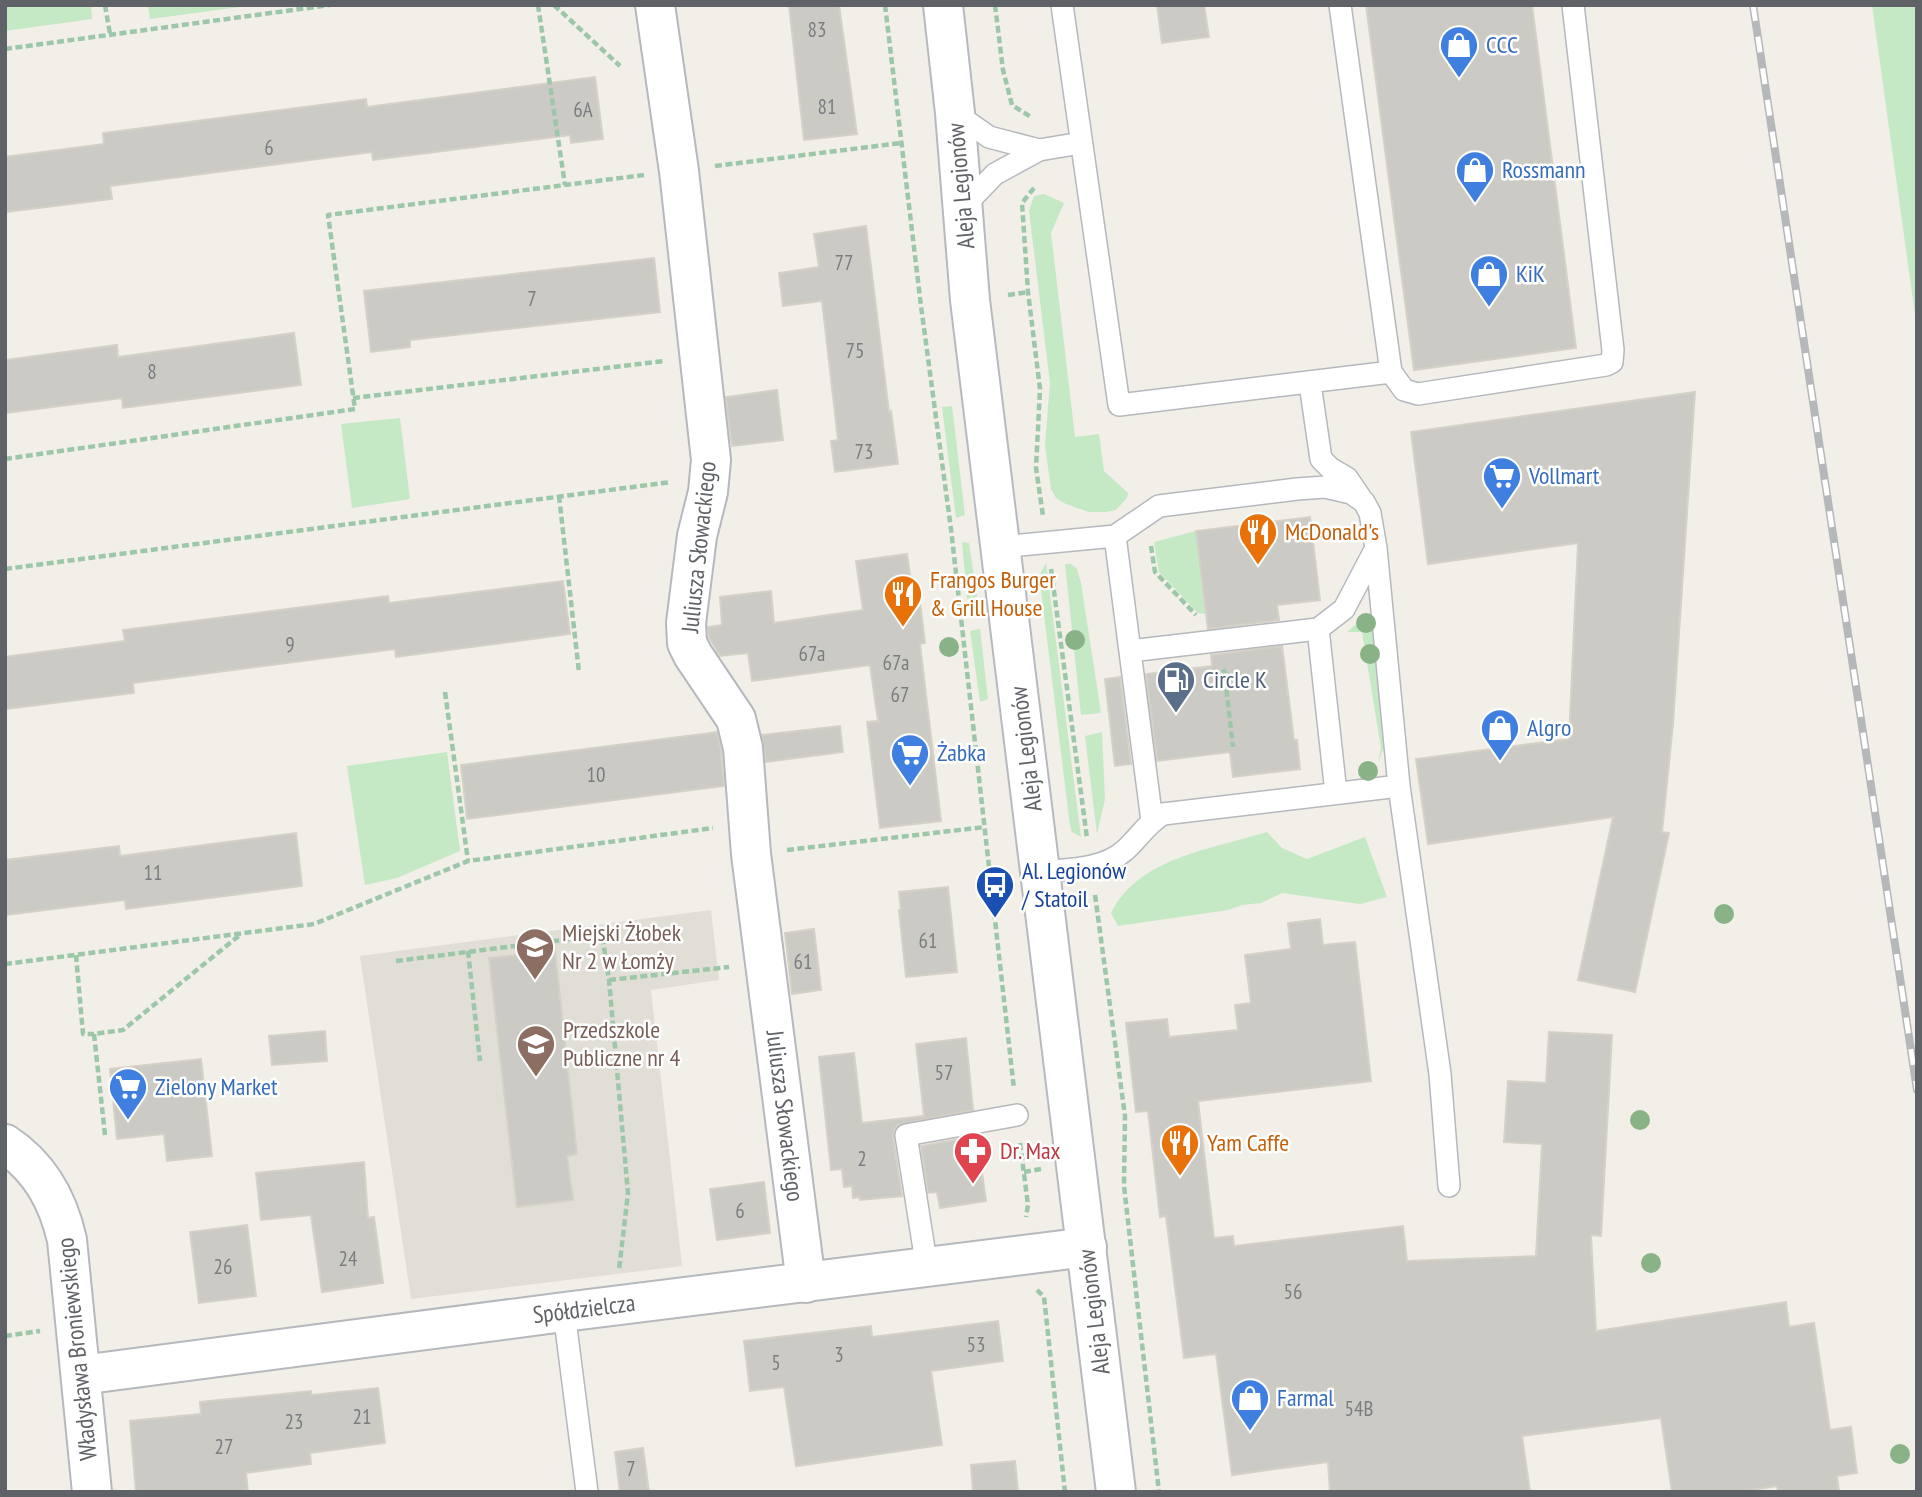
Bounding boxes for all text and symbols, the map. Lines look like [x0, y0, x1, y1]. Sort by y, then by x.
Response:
house number: 83 [808, 16, 826, 43]
shop icon: CCC [1438, 24, 1480, 79]
place label: CCC [1486, 29, 1518, 60]
house number: 81 [818, 93, 836, 120]
house number: 6A [573, 96, 593, 123]
street label: Aleja Legionów [939, 121, 981, 250]
house number: 6 [264, 134, 274, 161]
shop icon: Rossmann [1454, 149, 1496, 204]
place label: Rossmann [1502, 154, 1585, 185]
house number: 77 [835, 249, 853, 276]
shop icon: KiK [1468, 253, 1510, 308]
place label: KiK [1516, 258, 1545, 289]
house number: 7 [527, 285, 537, 312]
house number: 75 [846, 337, 864, 364]
house number: 8 [147, 358, 157, 385]
house number: 73 [855, 438, 873, 465]
supermarket icon: Vollmart [1481, 455, 1523, 510]
street label: Juliusza Słowackiego [674, 460, 723, 635]
place label: Vollmart [1528, 460, 1600, 491]
restaurant icon: McDonald's [1237, 511, 1279, 566]
place label: McDonald's [1285, 516, 1379, 547]
place label: Frangos Burger & Grill House [930, 564, 1056, 623]
restaurant icon: Frangos Burger & Grill House [882, 573, 924, 628]
house number: 9 [285, 631, 295, 658]
house number: 67a [798, 640, 826, 667]
house number: 67a [882, 649, 910, 676]
fuel station icon: Circle K [1155, 659, 1197, 714]
place label: Circle K [1203, 664, 1267, 695]
house number: 67 [891, 681, 909, 708]
street label: Aleja Legionów [1002, 684, 1049, 814]
shop icon: Algro [1479, 707, 1521, 762]
place label: Algro [1527, 712, 1571, 743]
supermarket icon: Żabka [889, 732, 931, 787]
place label: Żabka [937, 737, 986, 768]
house number: 10 [587, 761, 605, 788]
place label: Al. Legionów / Statoil [1021, 855, 1127, 914]
house number: 11 [144, 859, 162, 886]
bus stop icon: Al. Legionów / Statoil [974, 864, 1016, 919]
place label: Miejski Żłobek Nr 2 w Łomży [562, 917, 682, 976]
school or university icon: Miejski Żłobek Nr 2 w Łomży [514, 926, 556, 981]
house number: 61 [919, 927, 937, 954]
house number: 61 [794, 948, 812, 975]
place label: Przedszkole Publiczne nr 4 [563, 1014, 680, 1073]
school or university icon: Przedszkole Publiczne nr 4 [515, 1023, 557, 1078]
street label: Juliusza Słowackiego [759, 1028, 811, 1203]
house number: 57 [935, 1059, 953, 1086]
supermarket icon: Zielony Market [107, 1066, 149, 1121]
place label: Zielony Market [155, 1071, 278, 1102]
restaurant icon: Yam Caffe [1159, 1122, 1201, 1177]
place label: Yam Caffe [1207, 1127, 1289, 1158]
pharmacy icon: Dr. Max [952, 1130, 994, 1185]
place label: Dr. Max [1000, 1135, 1061, 1166]
house number: 2 [857, 1145, 867, 1172]
house number: 6 [735, 1197, 745, 1224]
street label: Władysława Broniewskiego [49, 1236, 104, 1462]
house number: 24 [339, 1245, 358, 1272]
street label: Aleja Legionów [1070, 1247, 1117, 1377]
house number: 26 [214, 1253, 232, 1280]
house number: 56 [1284, 1278, 1302, 1305]
street label: Spółdzielcza [531, 1287, 637, 1330]
house number: 53 [967, 1331, 985, 1358]
house number: 3 [834, 1341, 844, 1368]
house number: 5 [771, 1349, 781, 1376]
shop icon: Farmal [1229, 1377, 1271, 1432]
place label: Farmal [1277, 1382, 1334, 1413]
house number: 54B [1345, 1395, 1373, 1422]
house number: 21 [353, 1403, 371, 1430]
house number: 23 [285, 1408, 303, 1435]
house number: 27 [215, 1433, 233, 1460]
house number: 7 [626, 1455, 636, 1482]

